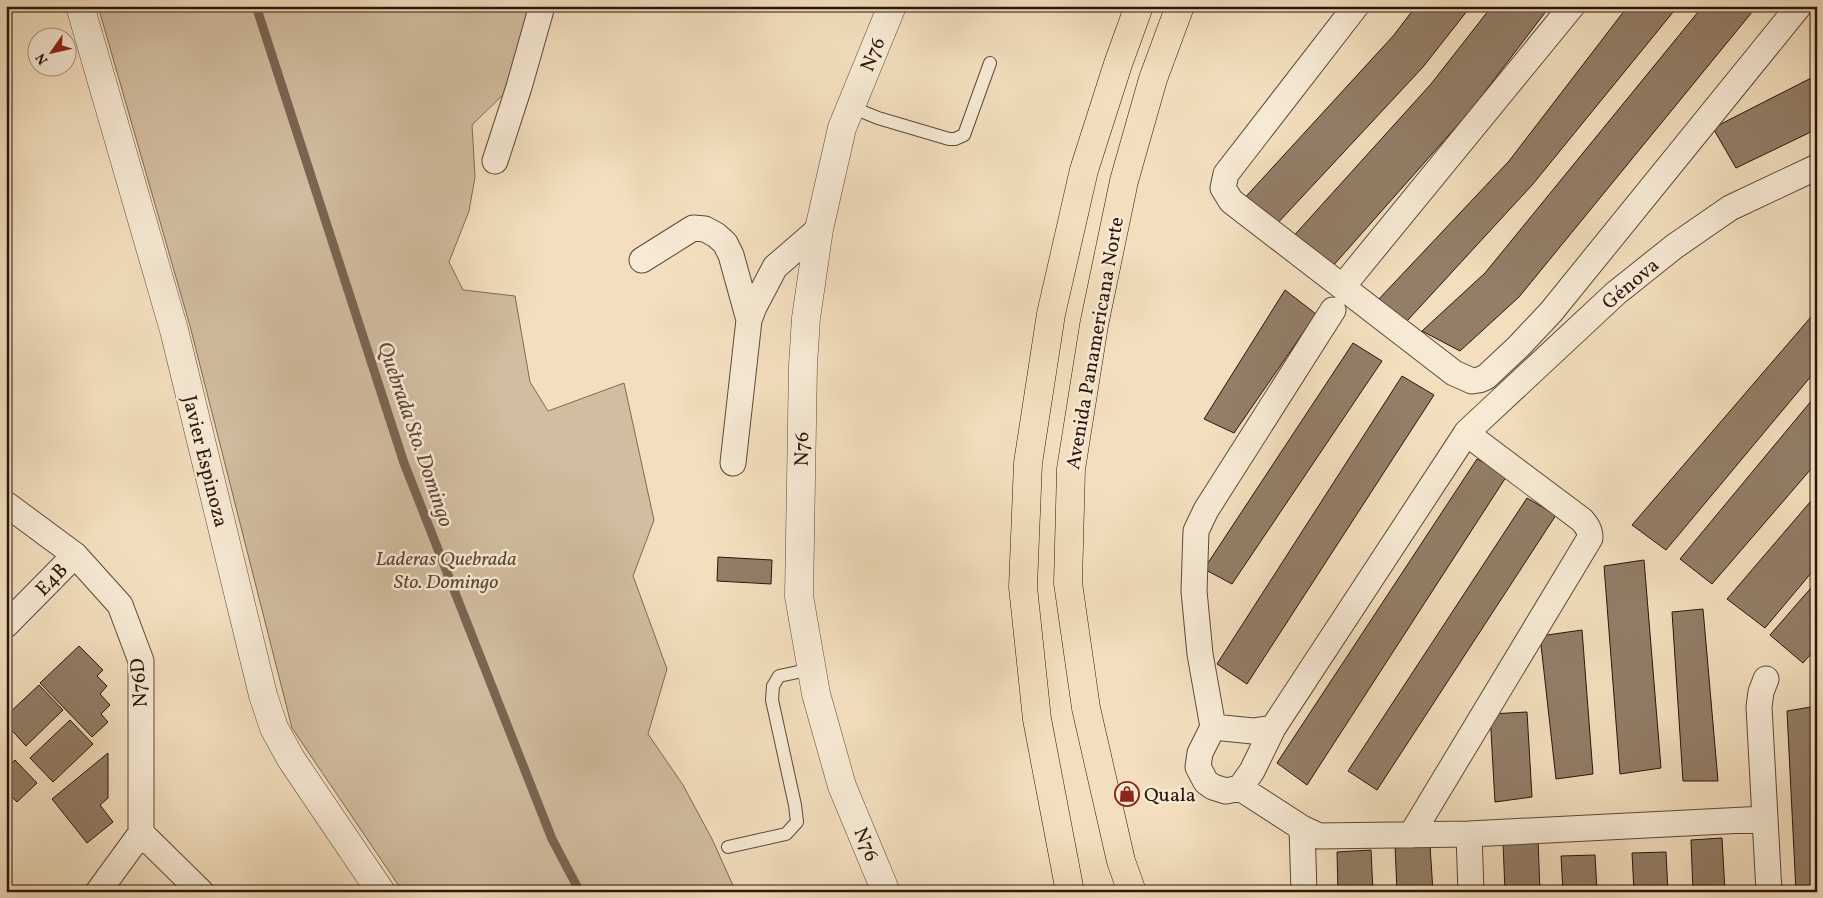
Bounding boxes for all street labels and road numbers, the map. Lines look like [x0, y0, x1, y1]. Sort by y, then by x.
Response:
street label: N76 [854, 33, 893, 76]
street label: Avenida Panamericana Norte [1060, 215, 1132, 472]
street label: Génova [1597, 252, 1666, 317]
street label: Javier Espinoza [174, 393, 234, 530]
street label: N76 [789, 431, 817, 467]
street label: E4B [30, 558, 75, 603]
street label: N76D [124, 657, 156, 708]
street label: N76 [845, 823, 885, 866]

